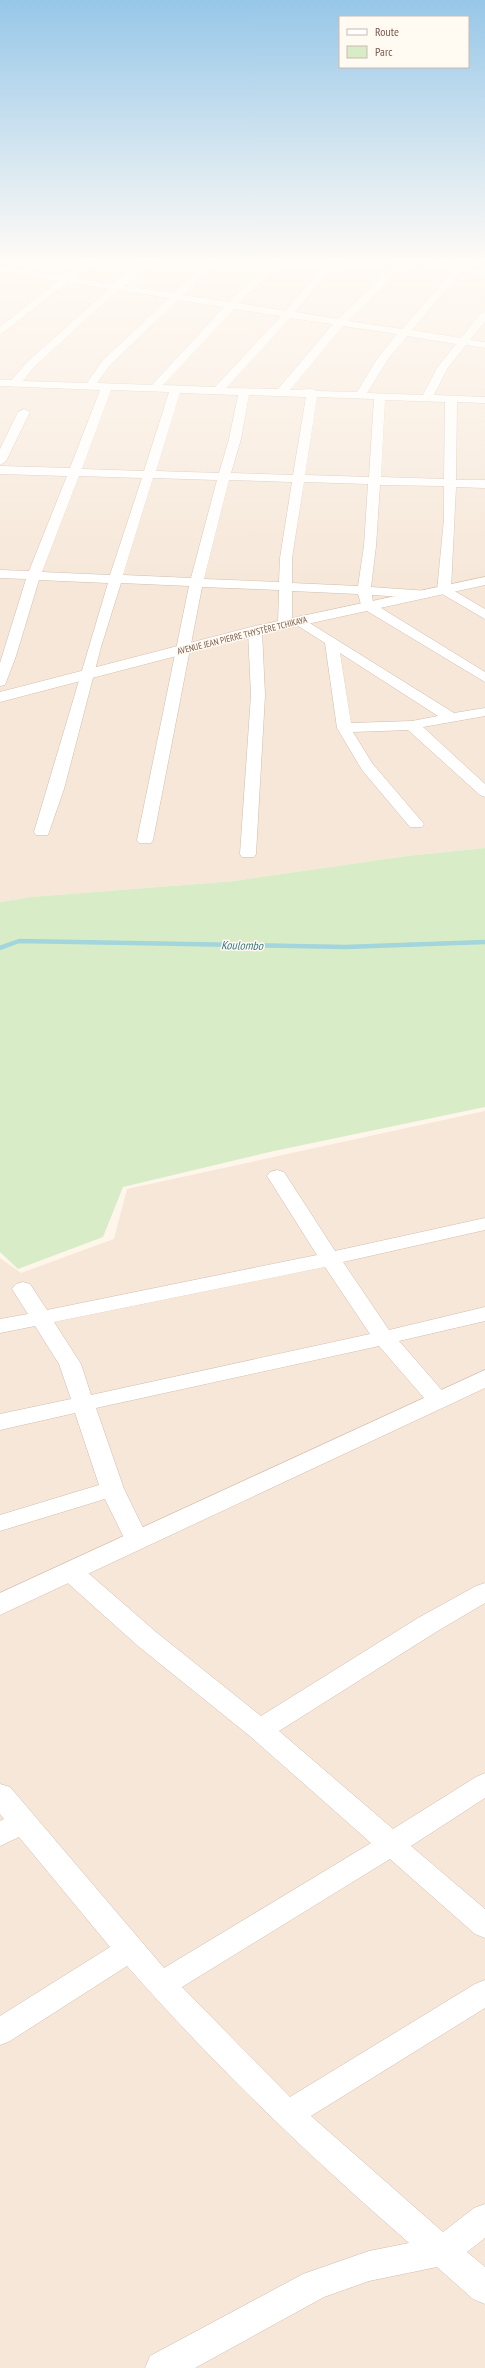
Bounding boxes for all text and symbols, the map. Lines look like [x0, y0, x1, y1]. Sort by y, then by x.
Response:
legend [339, 16, 469, 68]
text: Route [375, 24, 399, 39]
text: Parc [375, 44, 393, 59]
street label: AVENUE JEAN PIERRE THYSTÈRE TCHIKAYA [176, 613, 309, 656]
water label: Koulombo [221, 937, 264, 953]

